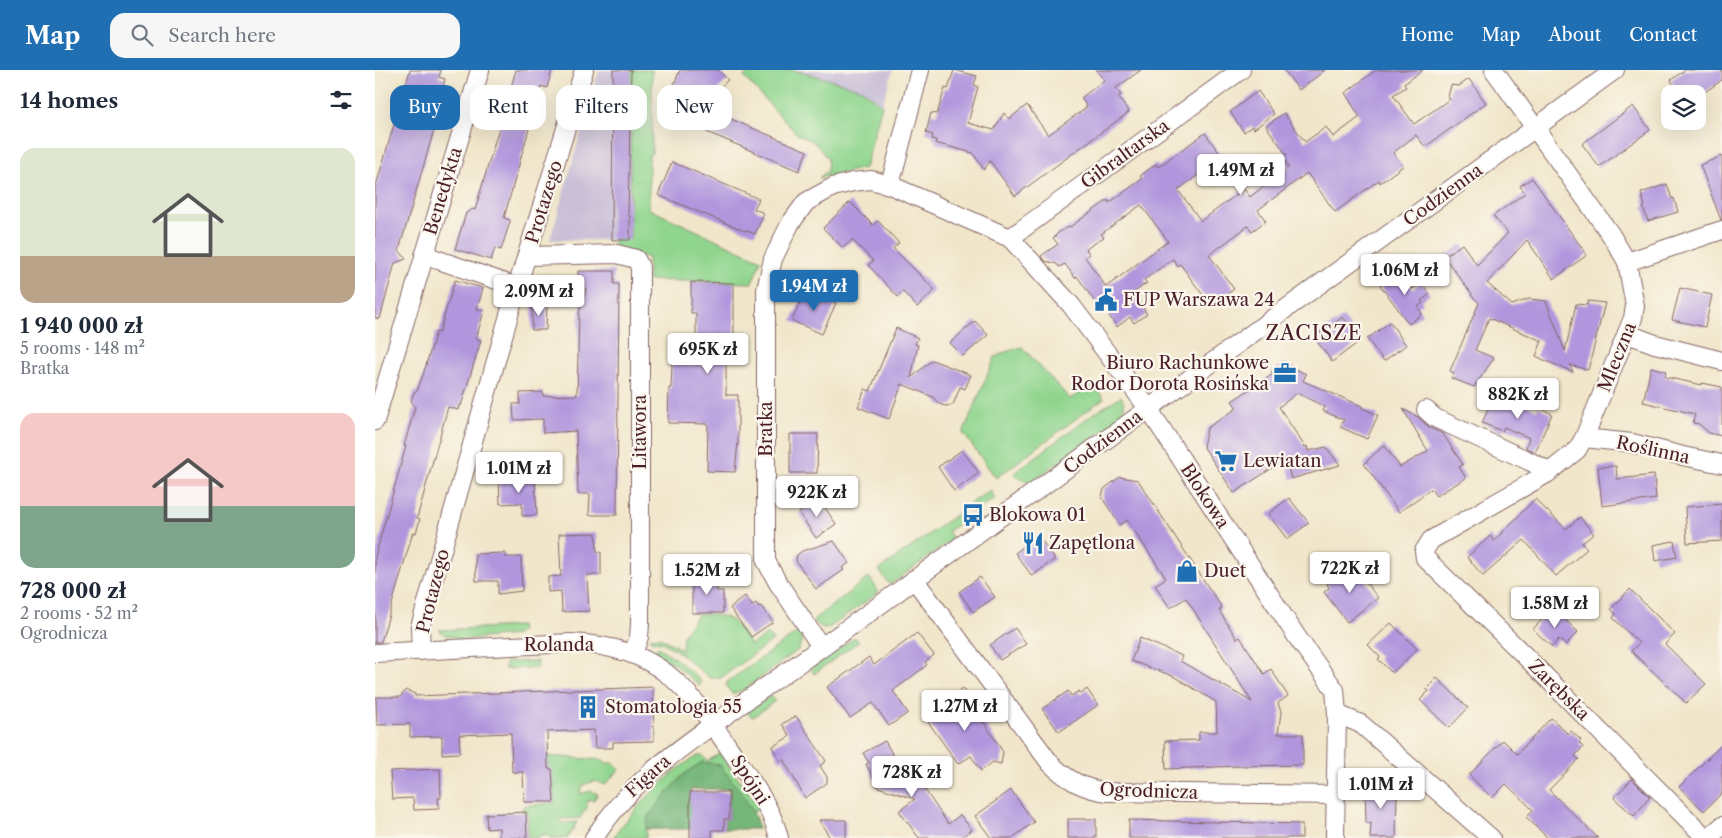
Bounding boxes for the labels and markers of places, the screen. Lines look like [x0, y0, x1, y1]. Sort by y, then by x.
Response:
pin: 1.49M zł [1189, 154, 1293, 196]
pin: 1.06M zł [1353, 254, 1457, 296]
pin: 1.94M zł [762, 270, 866, 312]
pin: 2.09M zł [487, 274, 591, 317]
public building icon: FUP Warszawa 24 [1093, 287, 1119, 313]
place label: FUP Warszawa 24 [1123, 289, 1275, 311]
pin: 695K zł [662, 332, 754, 375]
place label: Biuro Rachunkowe Rodor Dorota Rosińska [1071, 352, 1269, 395]
office icon: Biuro Rachunkowe Rodor Dorota Rosińska [1272, 360, 1298, 386]
pin: 882K zł [1472, 378, 1564, 420]
supermarket icon: Lewiatan [1213, 448, 1239, 474]
place label: Lewiatan [1243, 450, 1322, 472]
pin: 1.01M zł [467, 452, 571, 494]
pin: 922K zł [771, 476, 863, 518]
bus stop icon: Blokowa 01 [960, 502, 986, 528]
place label: Blokowa 01 [989, 504, 1086, 526]
restaurant icon: Zapętlona [1020, 530, 1046, 556]
place label: Zapętlona [1049, 532, 1136, 554]
pin: 722K zł [1304, 552, 1396, 594]
pin: 1.52M zł [655, 554, 759, 596]
shop icon: Duet [1174, 558, 1200, 584]
place label: Duet [1204, 560, 1247, 582]
pin: 1.58M zł [1503, 586, 1607, 629]
pin: 1.27M zł [913, 690, 1017, 732]
building icon: Stomatologia 55 [575, 694, 601, 720]
place label: Stomatologia 55 [605, 696, 742, 718]
pin: 728K zł [866, 756, 958, 798]
pin: 1.01M zł [1329, 768, 1433, 810]

